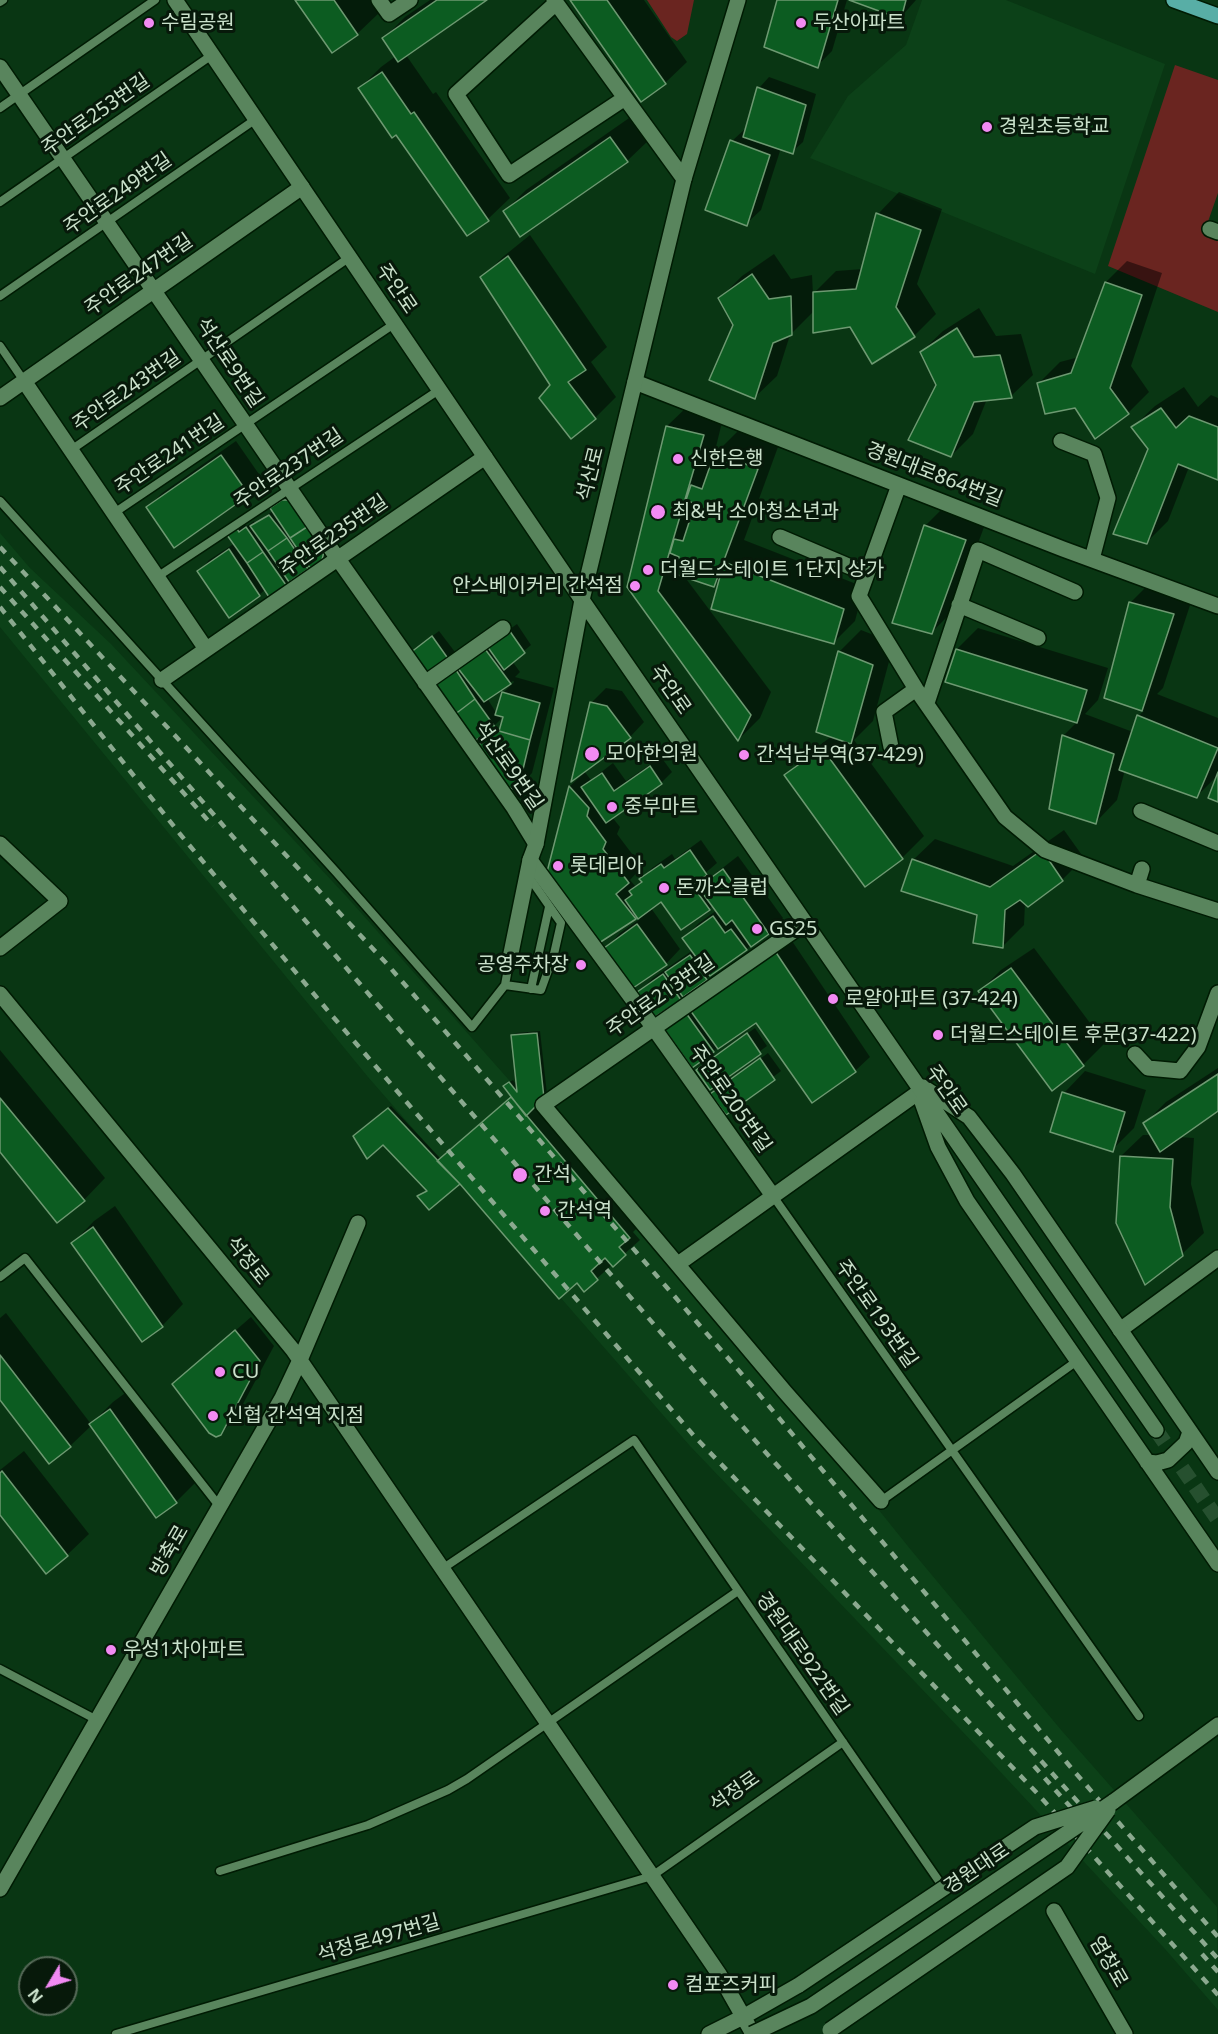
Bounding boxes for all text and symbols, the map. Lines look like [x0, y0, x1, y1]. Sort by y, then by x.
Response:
place label: 수림공원 [161, 11, 235, 35]
place label: 두산아파트 [813, 11, 905, 35]
marker: 수림공원 [142, 16, 156, 30]
marker: 두산아파트 [794, 16, 808, 30]
street label: 주안로253번길 [37, 69, 155, 161]
place label: 경원초등학교 [999, 115, 1109, 139]
marker: 경원초등학교 [980, 120, 994, 134]
street label: 주안로249번길 [59, 148, 177, 240]
street label: 주안로247번길 [80, 229, 198, 321]
street label: 주안로 [371, 259, 421, 319]
street label: 석산로9번길 [190, 313, 268, 413]
street label: 주안로243번길 [68, 345, 186, 437]
street label: 주안로241번길 [111, 410, 229, 500]
street label: 주안로237번길 [230, 424, 348, 514]
street label: 경원대로864번길 [862, 438, 1006, 512]
street label: 석산로 [573, 444, 609, 504]
place label: 신한은행 [690, 447, 764, 471]
marker: 신한은행 [671, 452, 685, 466]
street label: 주안로235번길 [275, 490, 393, 582]
place label: 최&박 소아청소년과 [672, 500, 839, 524]
marker: 최&박 소아청소년과 [649, 503, 667, 521]
place label: 더월드스테이트 1단지 상가 [660, 558, 884, 582]
marker: 더월드스테이트 1단지 상가 [641, 563, 655, 577]
place label: 안스베이커리 간석점 [452, 574, 623, 598]
marker: 안스베이커리 간석점 [628, 579, 642, 593]
street label: 주안로 [644, 661, 696, 719]
street label: 석산로9번길 [469, 717, 547, 815]
place label: 모아한의원 [606, 742, 698, 766]
place label: 간석남부역(37-429) [756, 743, 924, 767]
marker: 모아한의원 [583, 745, 601, 763]
marker: 간석남부역(37-429) [737, 748, 751, 762]
place label: 중부마트 [624, 795, 698, 819]
marker: 중부마트 [605, 800, 619, 814]
place label: 롯데리아 [570, 854, 644, 878]
marker: 롯데리아 [551, 859, 565, 873]
place label: 돈까스클럽 [676, 876, 768, 900]
marker: 돈까스클럽 [657, 881, 671, 895]
place label: GS25 [769, 917, 817, 941]
marker: GS25 [750, 922, 764, 936]
street label: 주안로213번길 [602, 950, 720, 1042]
place label: 공영주차장 [477, 953, 569, 977]
marker: 공영주차장 [574, 958, 588, 972]
place label: 로얄아파트 (37-424) [845, 987, 1018, 1011]
marker: 로얄아파트 (37-424) [826, 992, 840, 1006]
place label: 더월드스테이트 후문(37-422) [950, 1023, 1196, 1047]
marker: 더월드스테이트 후문(37-422) [931, 1028, 945, 1042]
street label: 주안로205번길 [684, 1040, 776, 1158]
street label: 주안로 [920, 1061, 972, 1119]
place label: 간석 [534, 1163, 571, 1187]
marker: 간석 [511, 1166, 529, 1184]
place label: 간석역 [557, 1199, 612, 1223]
marker: 간석역 [538, 1204, 552, 1218]
street label: 석정로 [220, 1232, 274, 1290]
street label: 주안로193번길 [830, 1255, 922, 1373]
place label: CU [232, 1360, 259, 1384]
marker: CU [213, 1365, 227, 1379]
place label: 신협 간석역 지점 [225, 1404, 364, 1428]
marker: 신협 간석역 지점 [206, 1409, 220, 1423]
street label: 방축로 [146, 1521, 194, 1581]
street label: 경원대로922번길 [751, 1588, 853, 1720]
place label: 우성1차아파트 [123, 1638, 245, 1662]
marker: 우성1차아파트 [104, 1643, 118, 1657]
street label: 석정로 [706, 1766, 764, 1818]
street label: 경원대로 [940, 1838, 1014, 1900]
street label: 석정로497번길 [315, 1910, 443, 1968]
street label: 염창로 [1084, 1932, 1132, 1992]
north arrow [18, 1956, 78, 2016]
place label: 컴포즈커피 [685, 1973, 777, 1997]
marker: 컴포즈커피 [666, 1978, 680, 1992]
text: N [23, 1984, 48, 2008]

